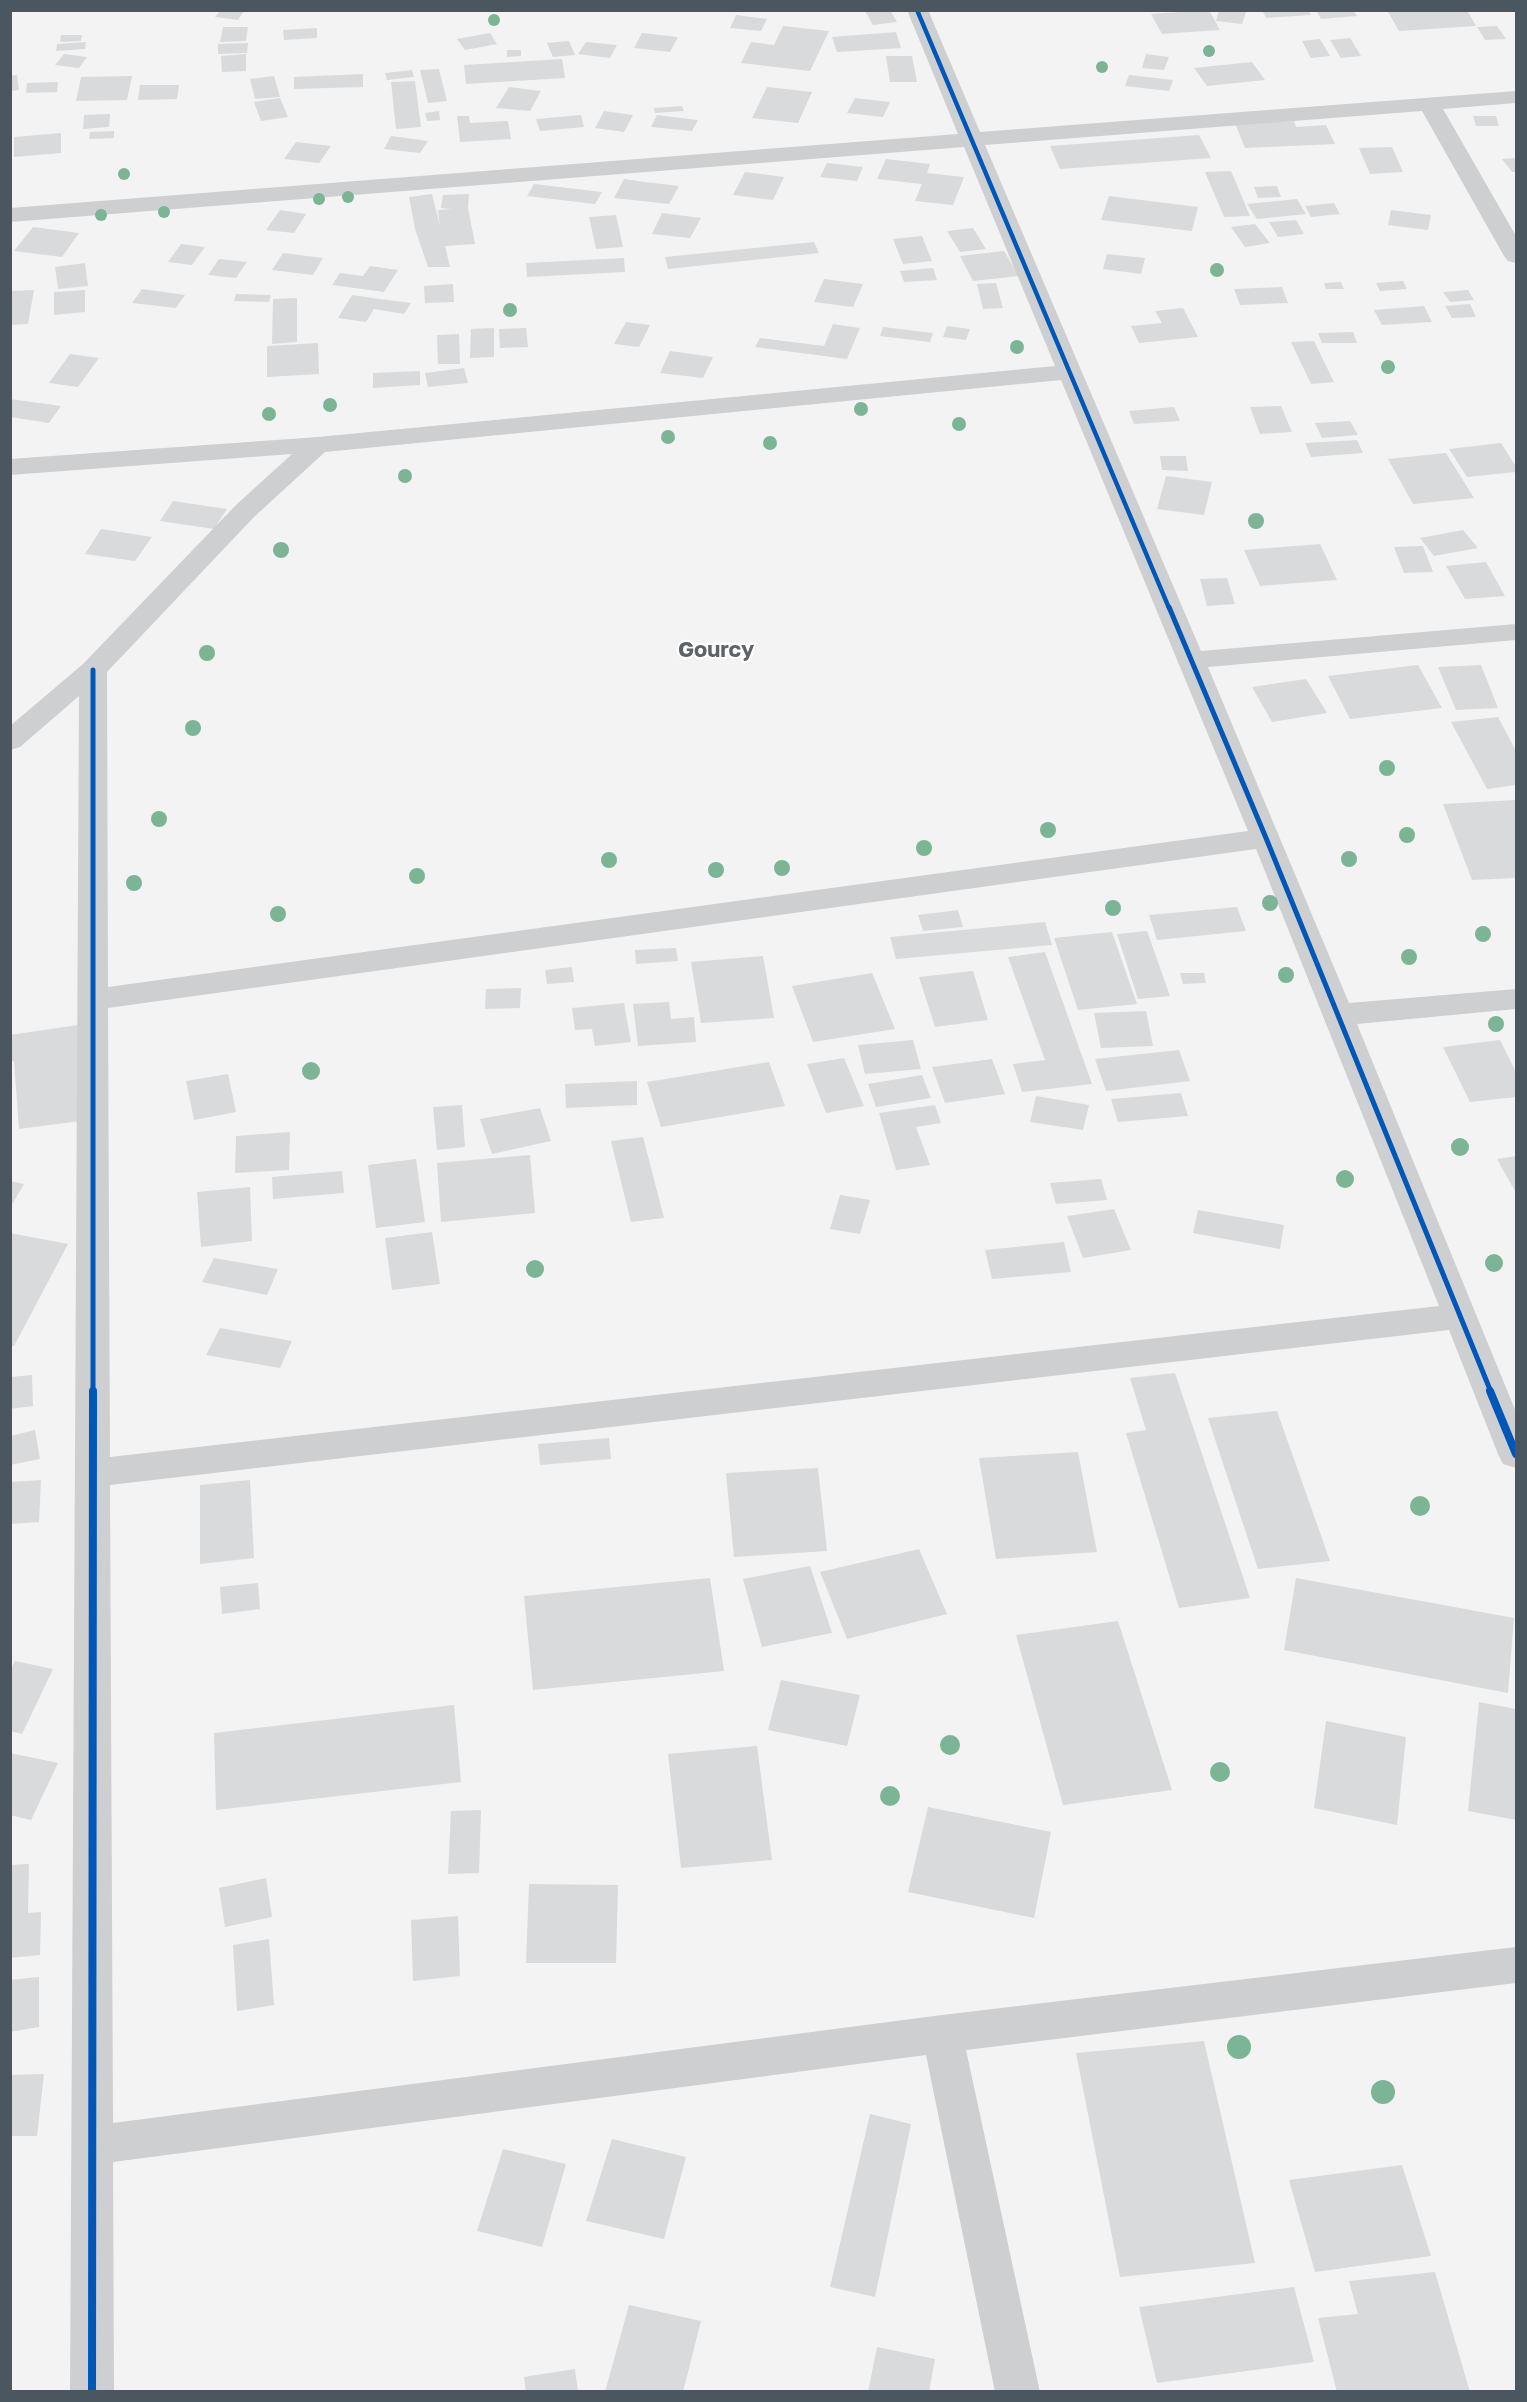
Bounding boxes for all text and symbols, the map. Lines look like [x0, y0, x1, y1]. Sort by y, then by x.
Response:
district label: Gourcy [678, 637, 754, 663]

